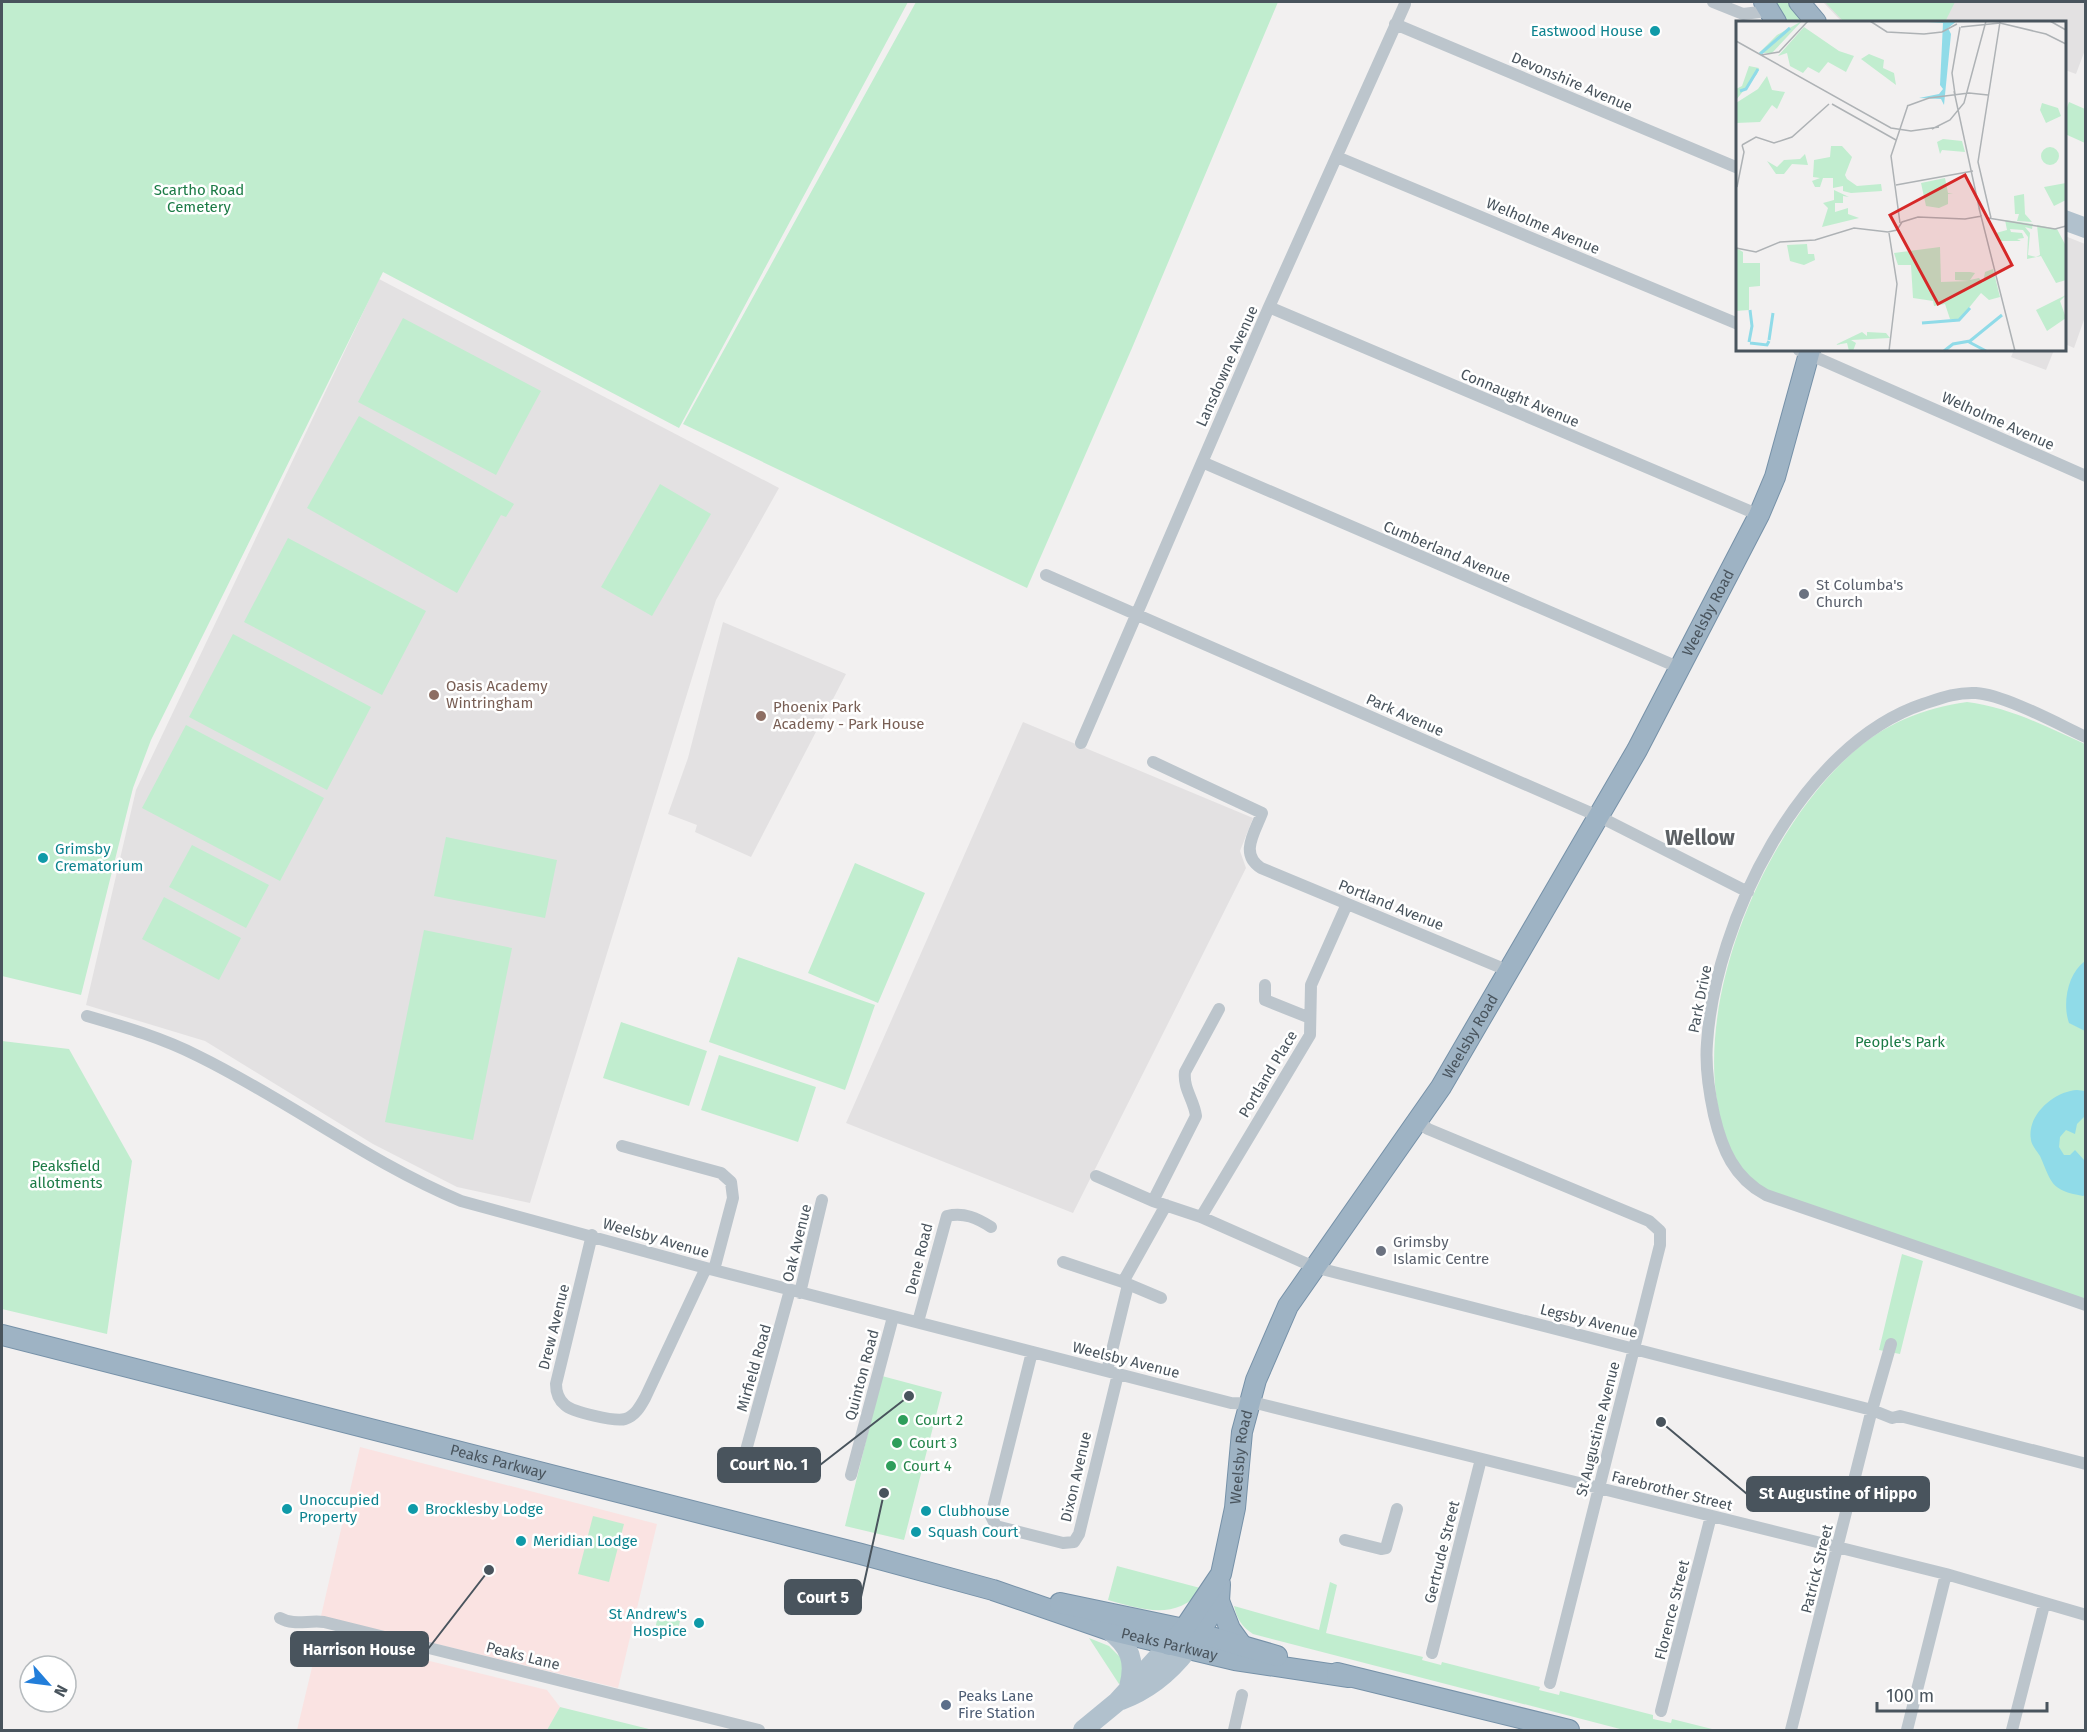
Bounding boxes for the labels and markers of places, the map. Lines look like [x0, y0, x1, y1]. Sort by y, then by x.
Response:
place label: Eastwood House [1531, 22, 1643, 40]
marker: Eastwood House [1648, 24, 1662, 38]
place label: St Columba's Church [1816, 576, 1903, 611]
marker: St Columba's Church [1797, 587, 1811, 601]
place label: Oasis Academy Wintringham [446, 677, 548, 712]
marker: Oasis Academy Wintringham [427, 688, 441, 702]
place label: Phoenix Park Academy - Park House [773, 698, 924, 733]
marker: Phoenix Park Academy - Park House [754, 709, 768, 723]
place label: Grimsby Crematorium [55, 840, 143, 875]
marker: Grimsby Crematorium [36, 851, 50, 865]
place label: Grimsby Islamic Centre [1393, 1233, 1489, 1268]
marker: Grimsby Islamic Centre [1374, 1244, 1388, 1258]
place label: Court 2 [915, 1411, 963, 1429]
marker: Court 2 [896, 1413, 910, 1427]
place label: Court 3 [909, 1434, 957, 1452]
marker: Court 3 [890, 1436, 904, 1450]
callout: Court No. 1 [718, 1448, 820, 1482]
place label: Court 4 [903, 1457, 952, 1475]
marker: Court 4 [884, 1459, 898, 1473]
callout: St Augustine of Hippo [1747, 1477, 1929, 1511]
place label: Unoccupied Property [299, 1491, 379, 1526]
place label: Brocklesby Lodge [425, 1500, 543, 1518]
marker: Unoccupied Property [280, 1502, 294, 1516]
marker: Brocklesby Lodge [406, 1502, 420, 1516]
place label: Clubhouse [938, 1502, 1010, 1520]
marker: Clubhouse [919, 1504, 933, 1518]
place label: Squash Court [928, 1523, 1019, 1541]
marker: Squash Court [909, 1525, 923, 1539]
place label: Meridian Lodge [533, 1532, 638, 1550]
marker: Meridian Lodge [514, 1534, 528, 1548]
callout: Court 5 [785, 1580, 861, 1614]
place label: St Andrew's Hospice [609, 1605, 687, 1640]
marker: St Andrew's Hospice [692, 1616, 706, 1630]
callout: Harrison House [291, 1632, 428, 1666]
place label: Peaks Lane Fire Station [958, 1687, 1035, 1722]
marker: Peaks Lane Fire Station [939, 1698, 953, 1712]

